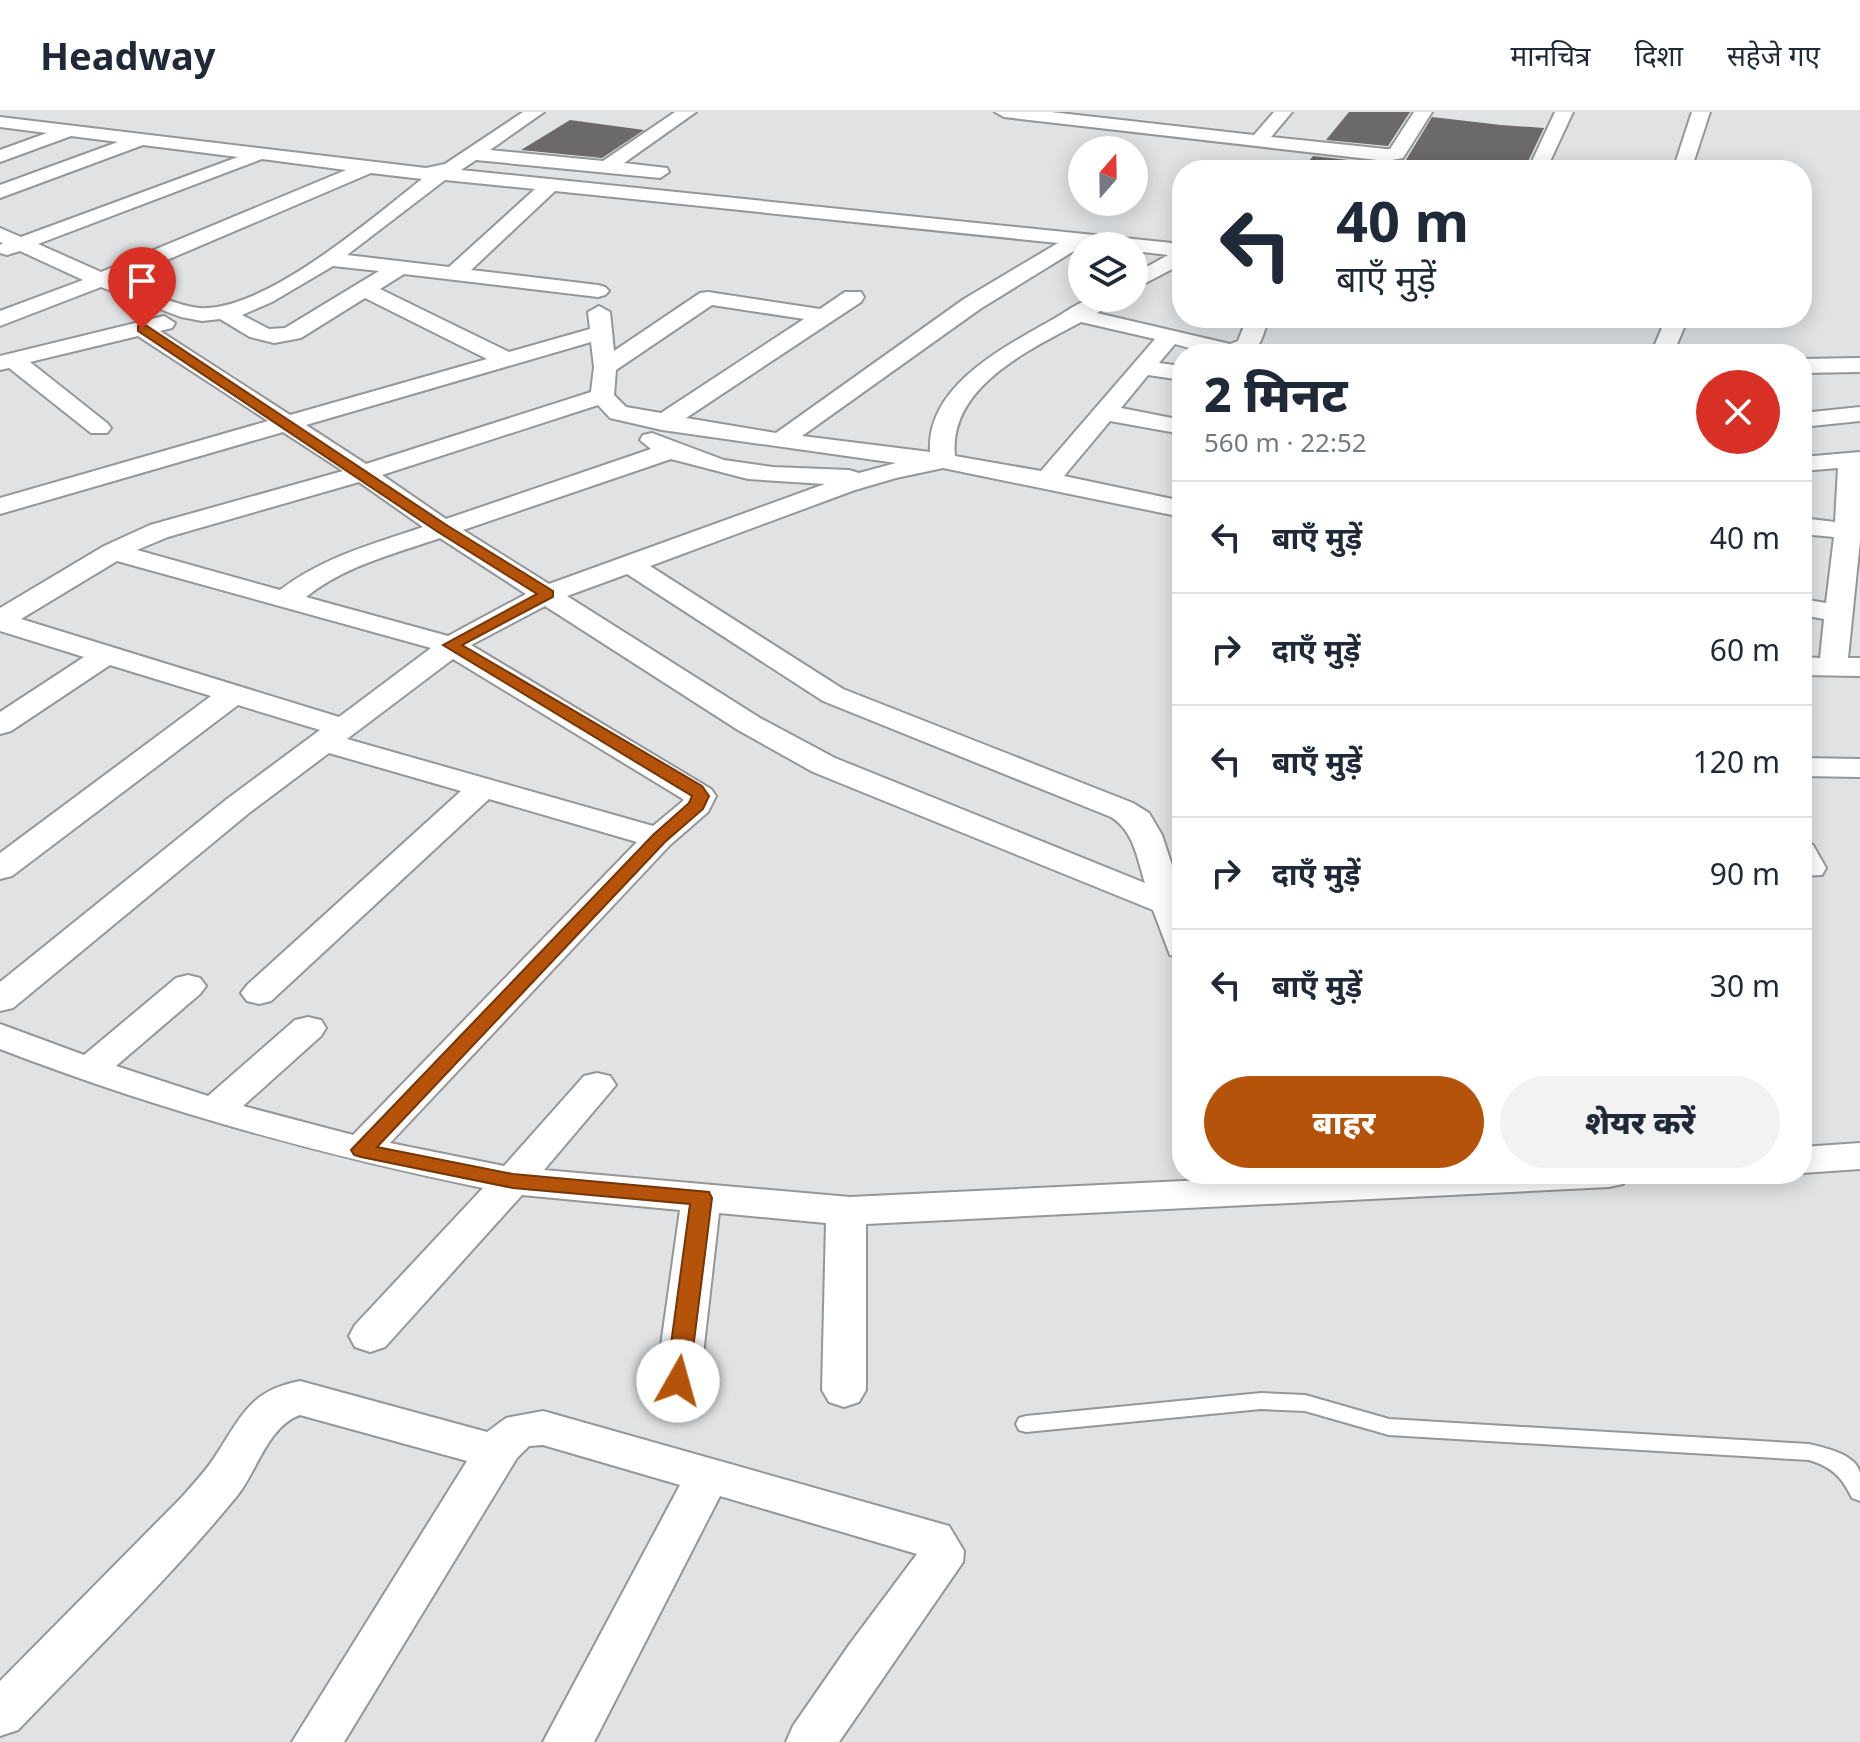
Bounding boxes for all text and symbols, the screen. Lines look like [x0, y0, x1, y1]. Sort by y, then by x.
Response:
text: Headway [40, 29, 216, 81]
text: मानचित्र [1510, 36, 1590, 74]
text: दिशा [1634, 36, 1683, 74]
text: सहेजे गए [1727, 36, 1820, 74]
north arrow [1068, 136, 1148, 216]
map controls [1068, 136, 1148, 312]
text: 40 m [1336, 182, 1469, 258]
icon: left [1204, 192, 1308, 296]
button: layers [1068, 232, 1148, 312]
pin [108, 247, 176, 329]
text: बाएँ मुड़ें [1336, 254, 1436, 303]
icon: arrive [120, 259, 164, 303]
text: 2 मिनट [1204, 361, 1348, 426]
button: close [1696, 370, 1780, 454]
text: 560 m · 22:52 [1204, 424, 1367, 460]
icon: left [1204, 515, 1248, 559]
text: बाएँ मुड़ें [1272, 517, 1362, 558]
text: 40 m [1710, 517, 1780, 558]
icon: right [1204, 627, 1248, 671]
text: दाएँ मुड़ें [1272, 629, 1360, 670]
text: 60 m [1710, 629, 1780, 670]
icon: left [1204, 739, 1248, 783]
text: बाएँ मुड़ें [1272, 741, 1362, 782]
text: 120 m [1693, 741, 1780, 782]
icon: right [1204, 851, 1248, 895]
text: दाएँ मुड़ें [1272, 853, 1360, 894]
text: 90 m [1710, 853, 1780, 894]
icon: left [1204, 963, 1248, 1007]
text: बाएँ मुड़ें [1272, 965, 1362, 1006]
text: 30 m [1710, 965, 1780, 1006]
button: बाहर [1204, 1076, 1484, 1168]
button: शेयर करें [1500, 1076, 1780, 1168]
position arrow [636, 1339, 720, 1423]

